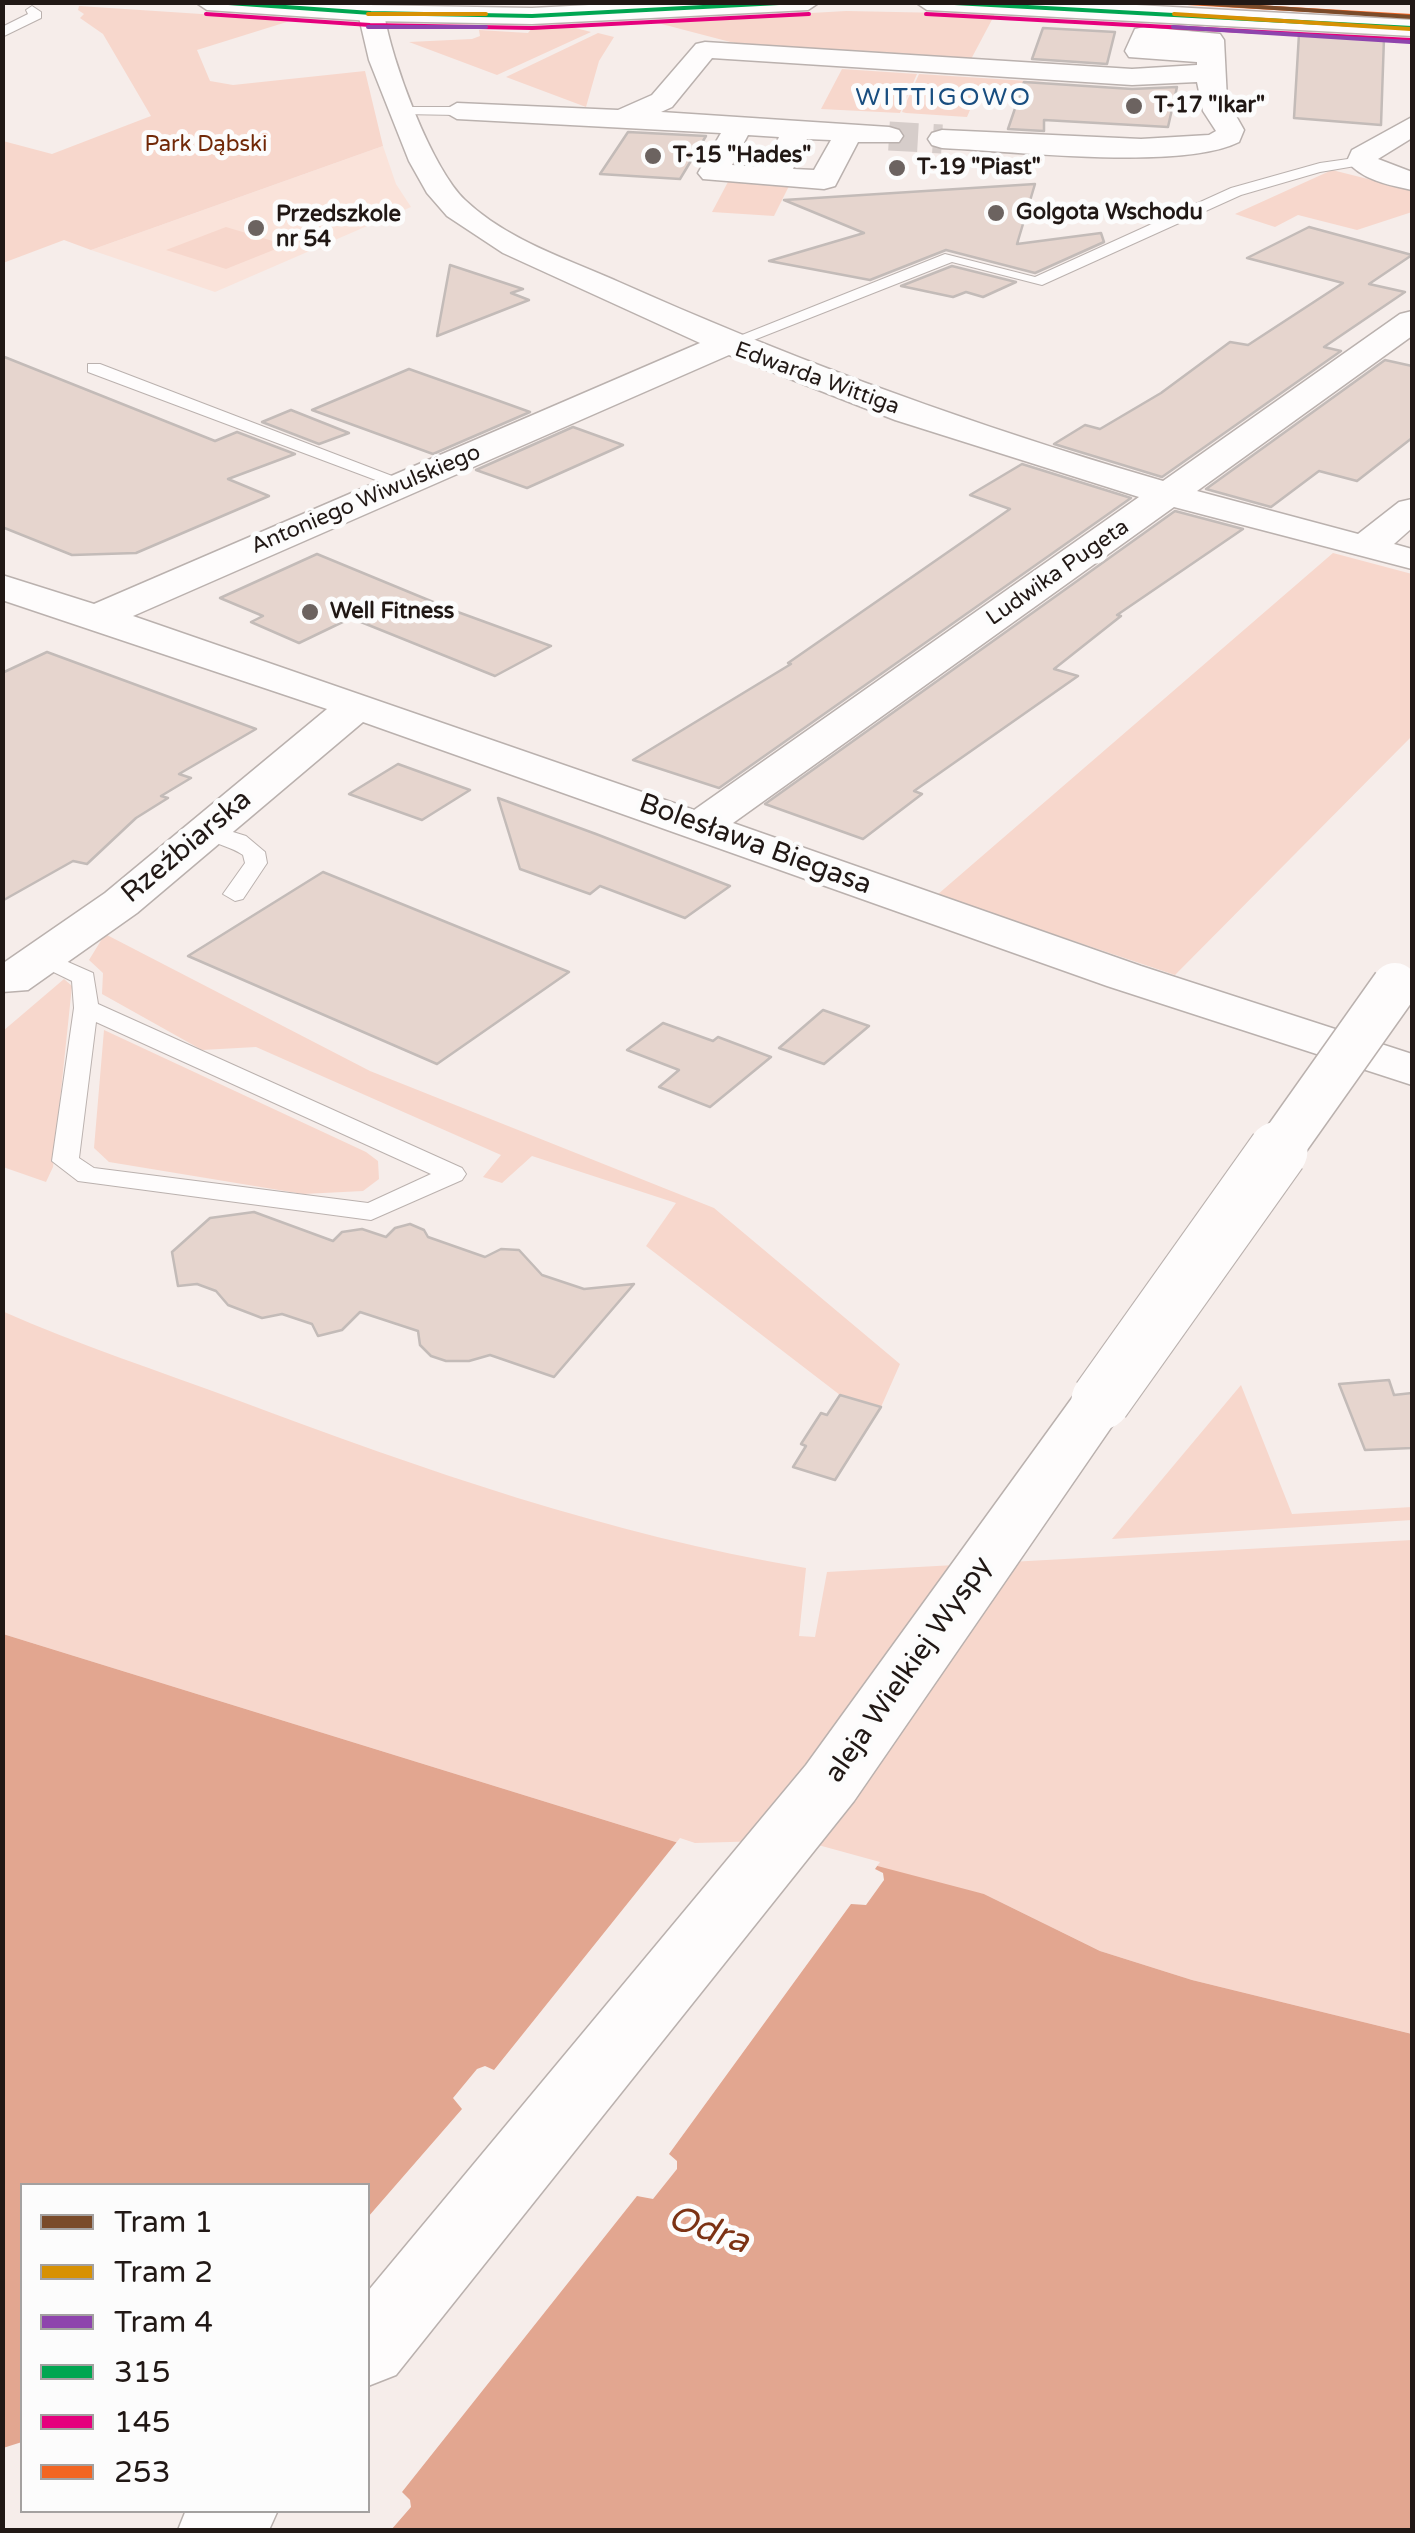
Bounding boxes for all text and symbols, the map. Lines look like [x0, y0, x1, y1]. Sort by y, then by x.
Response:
district label: WITTIGOWO [855, 83, 1033, 113]
place label: T-17 "Ikar" [1154, 93, 1265, 119]
marker: T-17 "Ikar" [1123, 95, 1145, 117]
park label: Park Dąbski [144, 132, 268, 158]
place label: T-15 "Hades" [673, 143, 811, 169]
marker: T-15 "Hades" [642, 145, 664, 167]
place label: T-19 "Piast" [917, 155, 1041, 181]
marker: T-19 "Piast" [886, 157, 908, 179]
place label: Golgota Wschodu [1016, 200, 1203, 226]
place label: Przedszkole nr 54 [276, 202, 401, 254]
marker: Golgota Wschodu [985, 202, 1007, 224]
marker: Przedszkole nr 54 [245, 217, 267, 239]
street label: Edwarda Wittiga [731, 337, 903, 421]
street label: Antoniego Wiwulskiego [247, 440, 485, 560]
street label: Ludwika Pugeta [982, 514, 1134, 632]
place label: Well Fitness [330, 599, 454, 625]
marker: Well Fitness [299, 601, 321, 623]
street label: Rzeźbiarska [115, 783, 259, 911]
street label: Bolesława Biegasa [634, 787, 876, 903]
street label: aleja Wielkiej Wyspy [818, 1551, 1000, 1789]
legend [20, 2183, 370, 2513]
water label: Odra [662, 2198, 754, 2264]
text: Tram 1 [114, 2204, 213, 2241]
text: Tram 2 [114, 2254, 213, 2291]
text: Tram 4 [114, 2304, 213, 2341]
text: 315 [114, 2354, 171, 2391]
text: 145 [114, 2404, 171, 2441]
text: 253 [114, 2454, 171, 2491]

